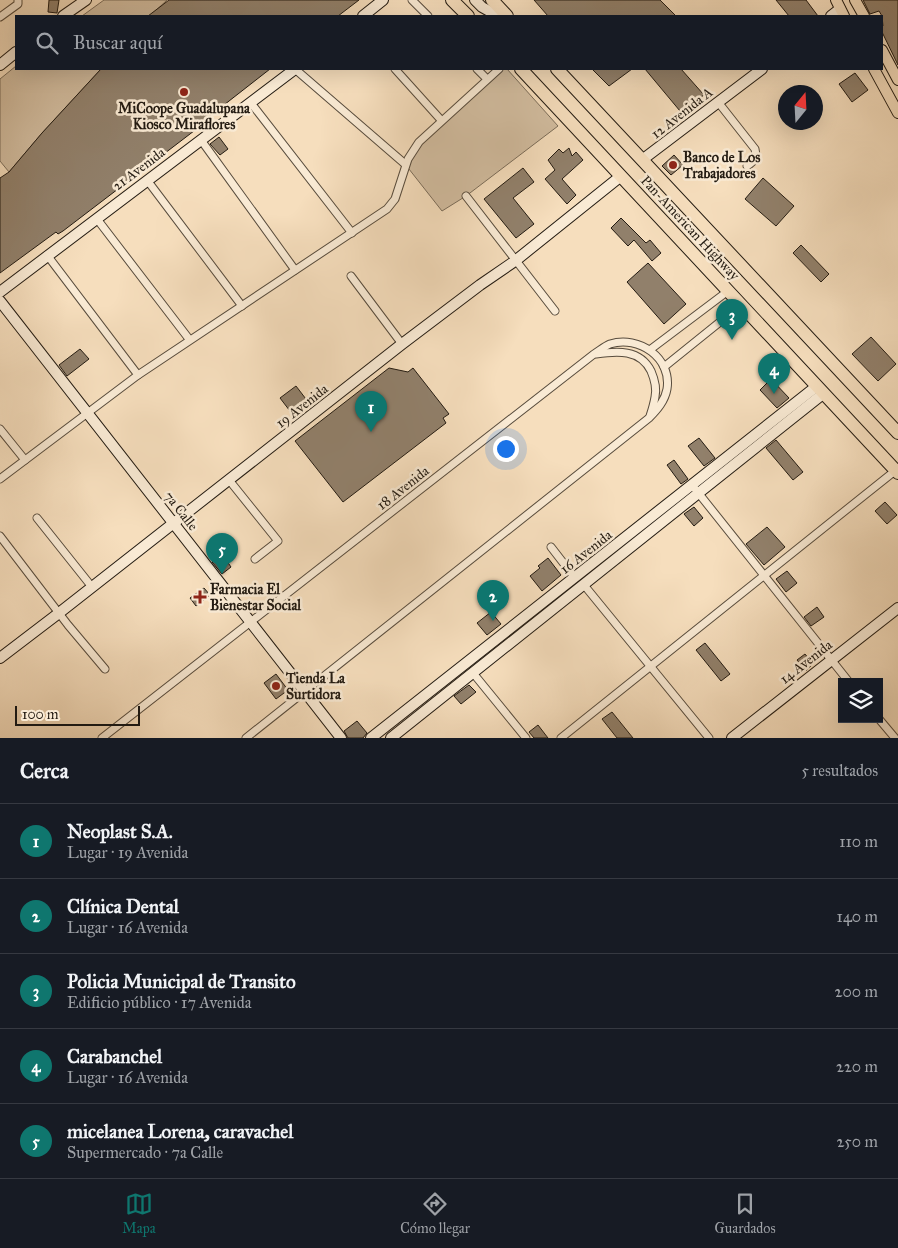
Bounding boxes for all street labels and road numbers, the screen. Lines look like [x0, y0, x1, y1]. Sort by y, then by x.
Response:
street label: 12 Avenida A [648, 83, 717, 142]
street label: 21 Avenida [110, 144, 169, 194]
street label: Pan-American Highway [637, 172, 743, 284]
street label: 19 Avenida [273, 380, 332, 432]
street label: 18 Avenida [374, 462, 433, 514]
street label: 7a Calle [160, 488, 202, 534]
street label: 16 Avenida [557, 526, 615, 578]
street label: 14 Avenida [776, 636, 836, 688]

